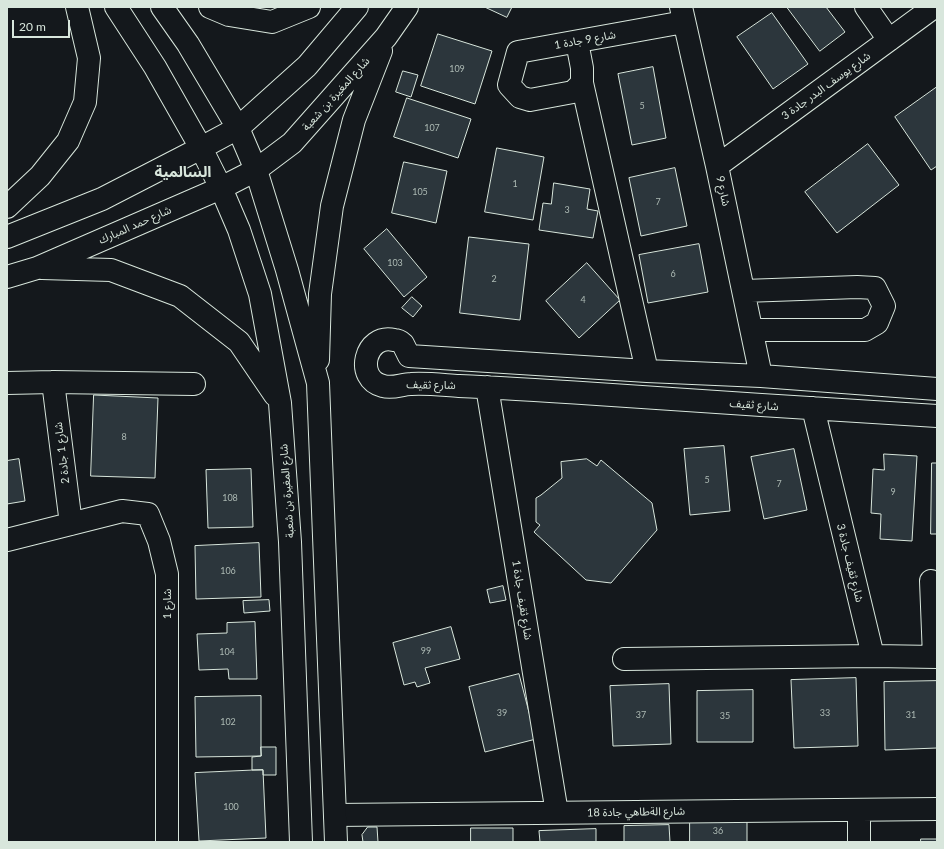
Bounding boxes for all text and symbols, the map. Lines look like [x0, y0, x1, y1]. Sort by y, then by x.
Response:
scale bar [14, 12, 72, 38]
text: 20 m [19, 19, 46, 34]
street label: شارع 9 جادة 1 [553, 28, 617, 52]
street label: شارع يوسف البدر جادة 3 [779, 49, 873, 123]
street label: شارع المغيرة بن شعبة [300, 55, 372, 133]
house number: 109 [449, 64, 465, 74]
house number: 5 [639, 101, 645, 111]
house number: 107 [424, 123, 440, 133]
district label: السالمية [155, 163, 211, 181]
street label: شارع 9 [713, 175, 733, 207]
house number: 1 [512, 179, 518, 189]
house number: 105 [412, 187, 428, 197]
house number: 7 [655, 197, 661, 207]
street label: شارع حمد المبارك [97, 203, 173, 247]
house number: 3 [564, 205, 570, 215]
house number: 103 [387, 258, 403, 268]
house number: 6 [670, 269, 676, 279]
house number: 2 [491, 274, 497, 284]
house number: 4 [580, 295, 586, 305]
street label: شارع ثقيف [406, 378, 456, 392]
street label: شارع ثقيف [729, 397, 779, 413]
street label: شارع 1 جادة 2 [52, 421, 72, 485]
house number: 8 [121, 432, 127, 442]
street label: شارع المغيرة بن شعبة [277, 443, 297, 539]
house number: 5 [704, 475, 710, 485]
house number: 7 [776, 479, 782, 489]
house number: 9 [890, 487, 896, 497]
house number: 108 [222, 493, 238, 503]
street label: شارع ثقيف جادة 3 [834, 522, 866, 604]
street label: شارع ثقيف جادة 1 [509, 559, 535, 641]
house number: 106 [220, 566, 236, 576]
street label: شارع 1 [160, 589, 174, 619]
house number: 99 [421, 646, 431, 656]
house number: 104 [219, 647, 235, 657]
house number: 39 [497, 708, 507, 718]
house number: 33 [820, 708, 830, 718]
house number: 37 [636, 710, 646, 720]
house number: 31 [906, 710, 916, 720]
house number: 35 [720, 711, 730, 721]
house number: 102 [220, 717, 236, 727]
house number: 100 [223, 802, 239, 812]
street label: شارع الةطاهي جادة 18 [587, 805, 685, 819]
house number: 36 [713, 826, 723, 836]

